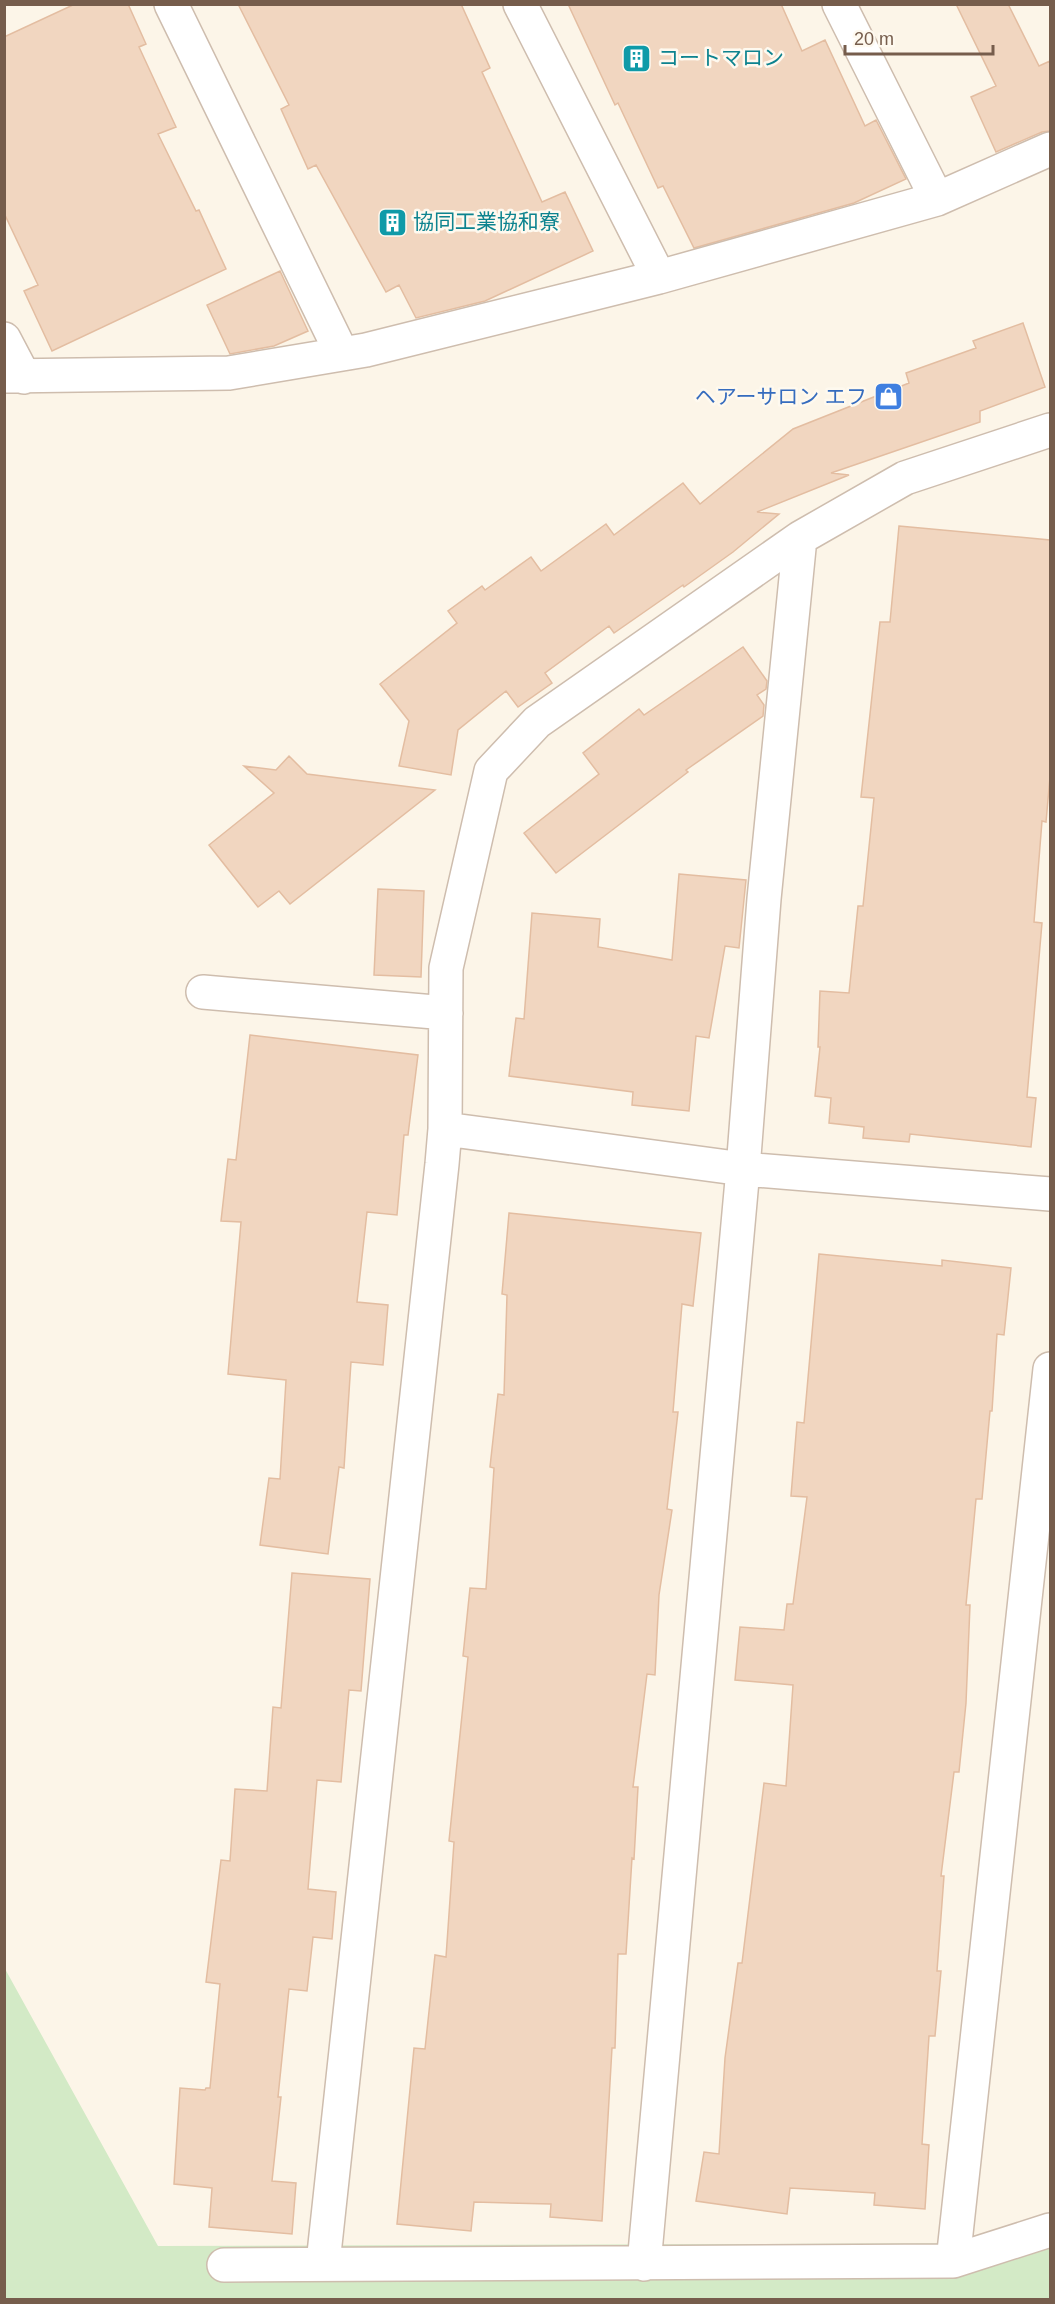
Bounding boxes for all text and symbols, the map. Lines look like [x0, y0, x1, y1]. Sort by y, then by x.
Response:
scale bar [845, 18, 994, 56]
text: 20 m [854, 29, 894, 49]
building icon: コートマロン [621, 42, 653, 74]
place label: コートマロン [658, 46, 784, 69]
building icon: 協同工業協和寮 [376, 206, 408, 238]
place label: 協同工業協和寮 [413, 210, 560, 233]
shop icon: ヘアーサロン エフ [872, 381, 904, 413]
place label: ヘアーサロン エフ [695, 385, 867, 408]

